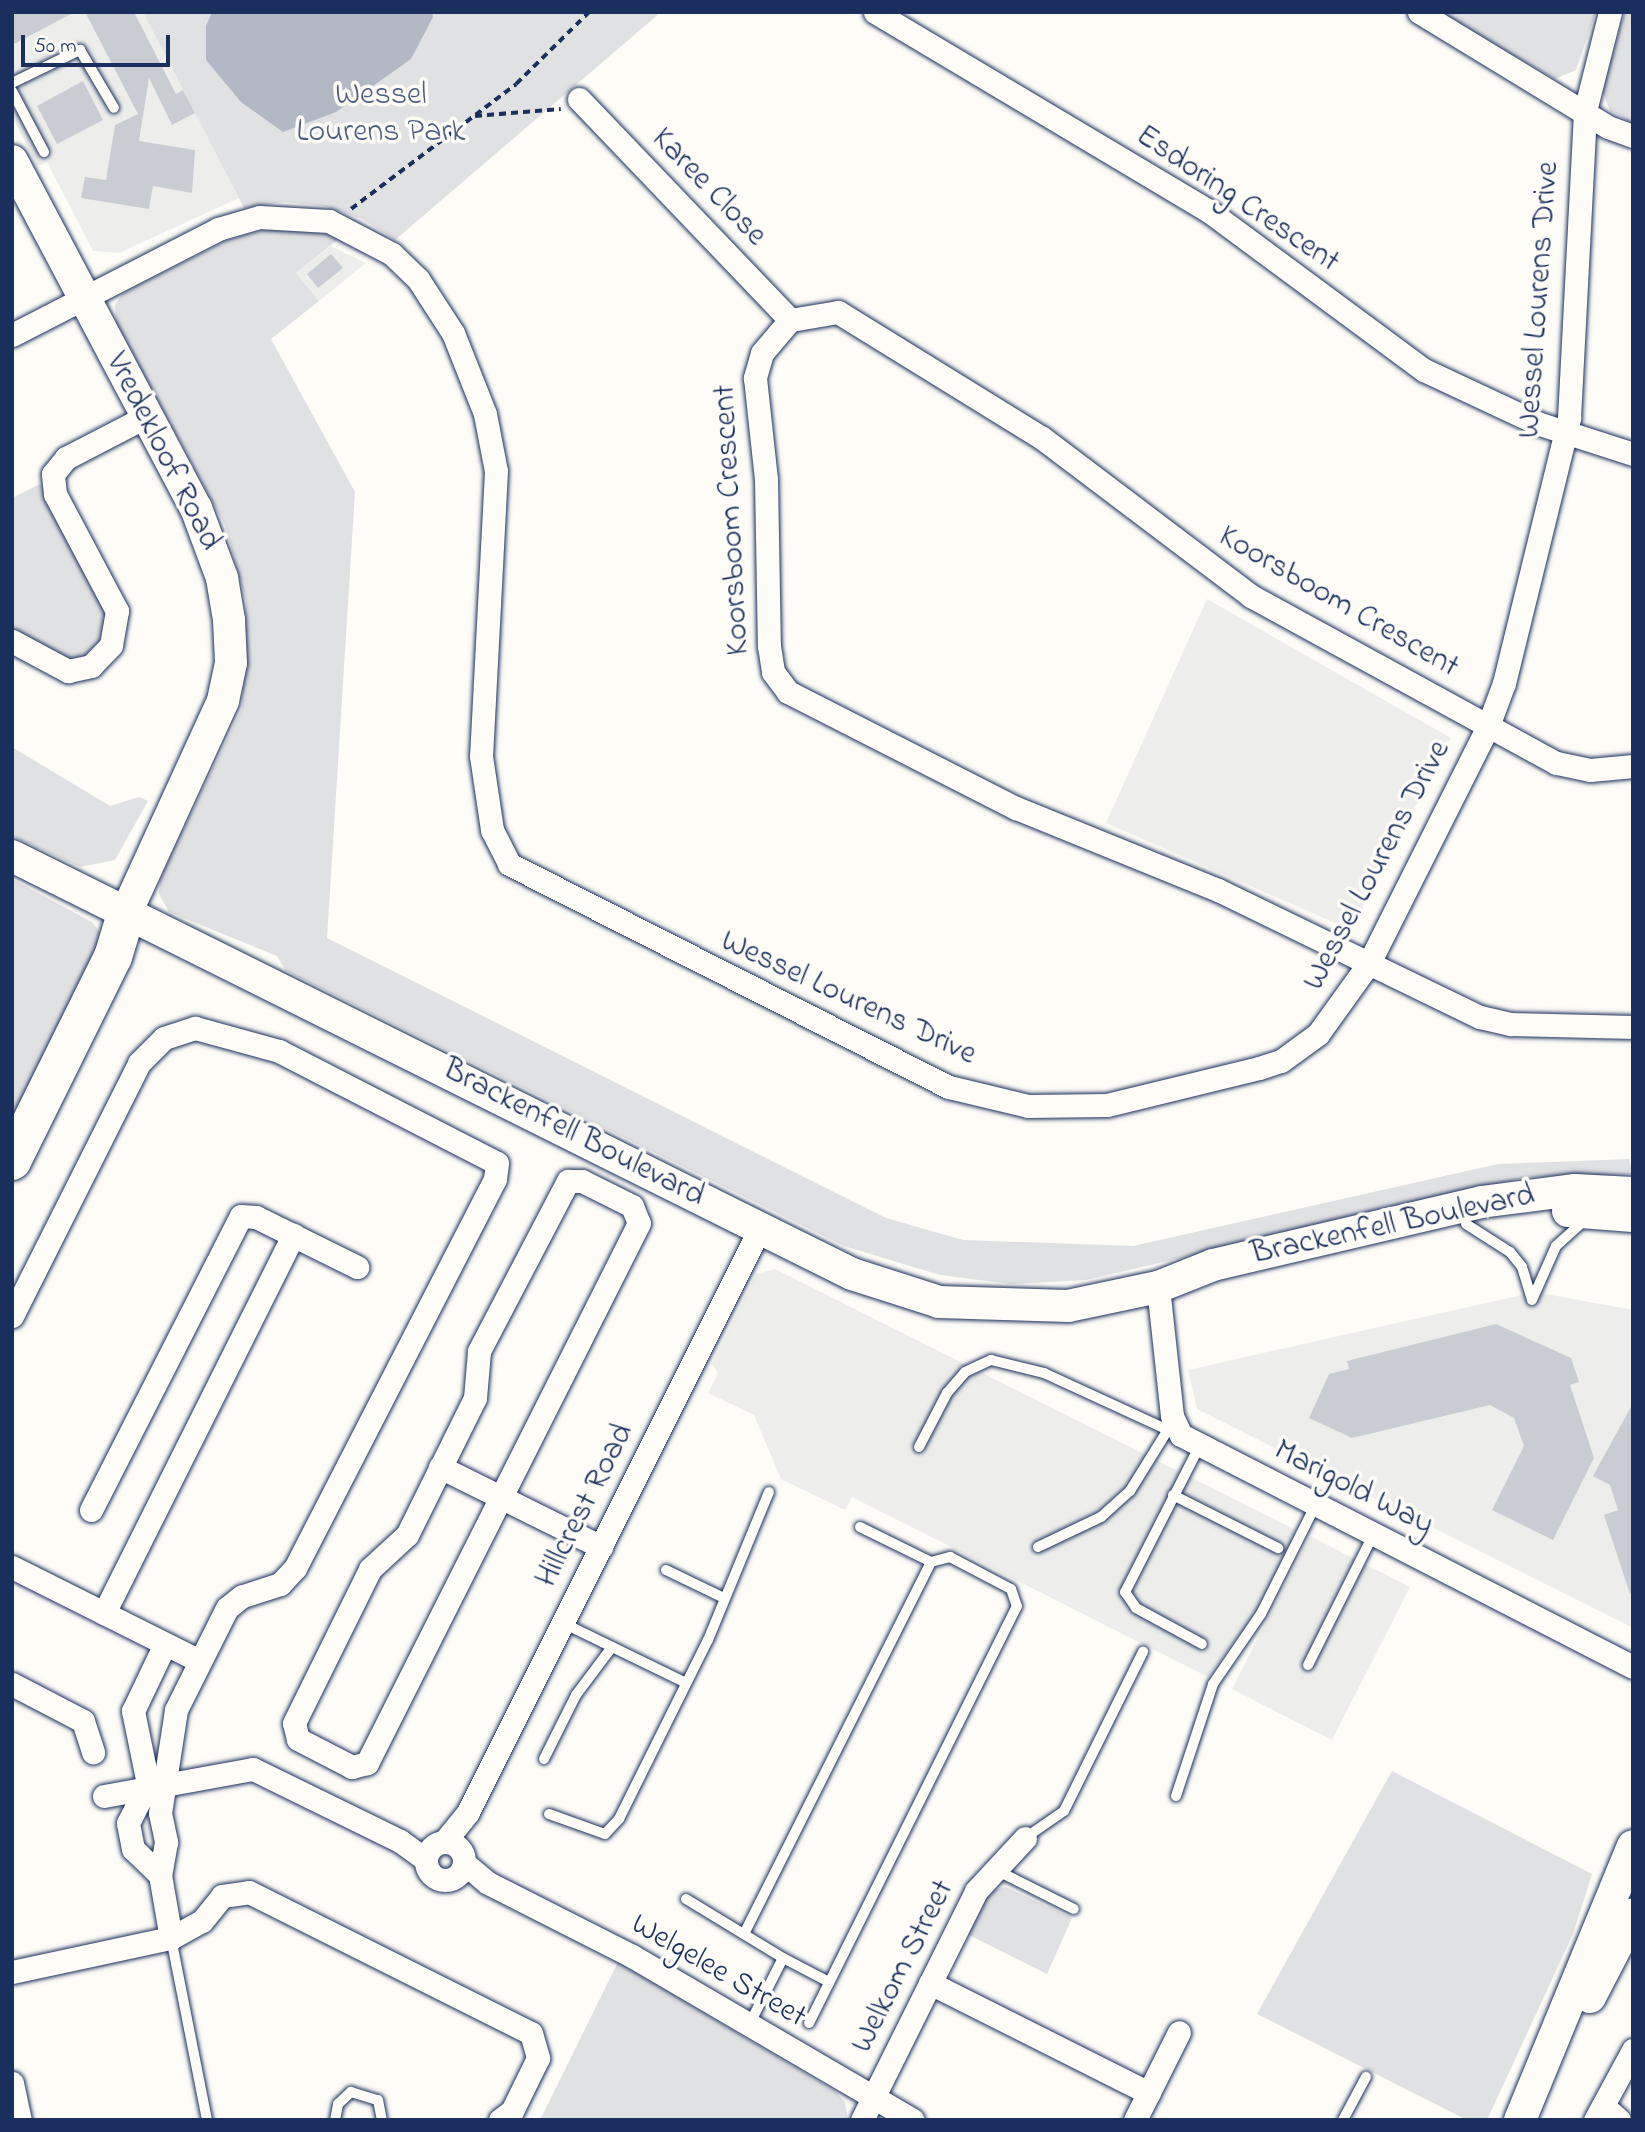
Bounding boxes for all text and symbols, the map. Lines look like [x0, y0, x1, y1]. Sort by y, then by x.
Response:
scale bar [24, 21, 173, 65]
text: 50 m [34, 32, 77, 62]
park label: Wessel Lourens Park [297, 78, 465, 153]
street label: Esdoring Crescent [1128, 118, 1346, 282]
street label: Karee Close [642, 121, 774, 255]
street label: Wessel Lourens Drive [1511, 160, 1569, 440]
street label: Vredekloof Road [96, 347, 228, 557]
street label: Koorsboom Crescent [707, 384, 759, 656]
street label: Koorsboom Crescent [1211, 519, 1465, 687]
street label: Wessel Lourens Drive [1296, 735, 1460, 997]
street label: Wessel Lourens Drive [714, 923, 982, 1075]
street label: Brackenfell Boulevard [436, 1051, 710, 1217]
street label: Brackenfell Boulevard [1248, 1177, 1538, 1275]
street label: Hillcrest Road [528, 1418, 644, 1594]
street label: Marigold Way [1267, 1432, 1439, 1546]
street label: Welkom Street [844, 1874, 964, 2060]
street label: Welgelee Street [624, 1906, 812, 2038]

